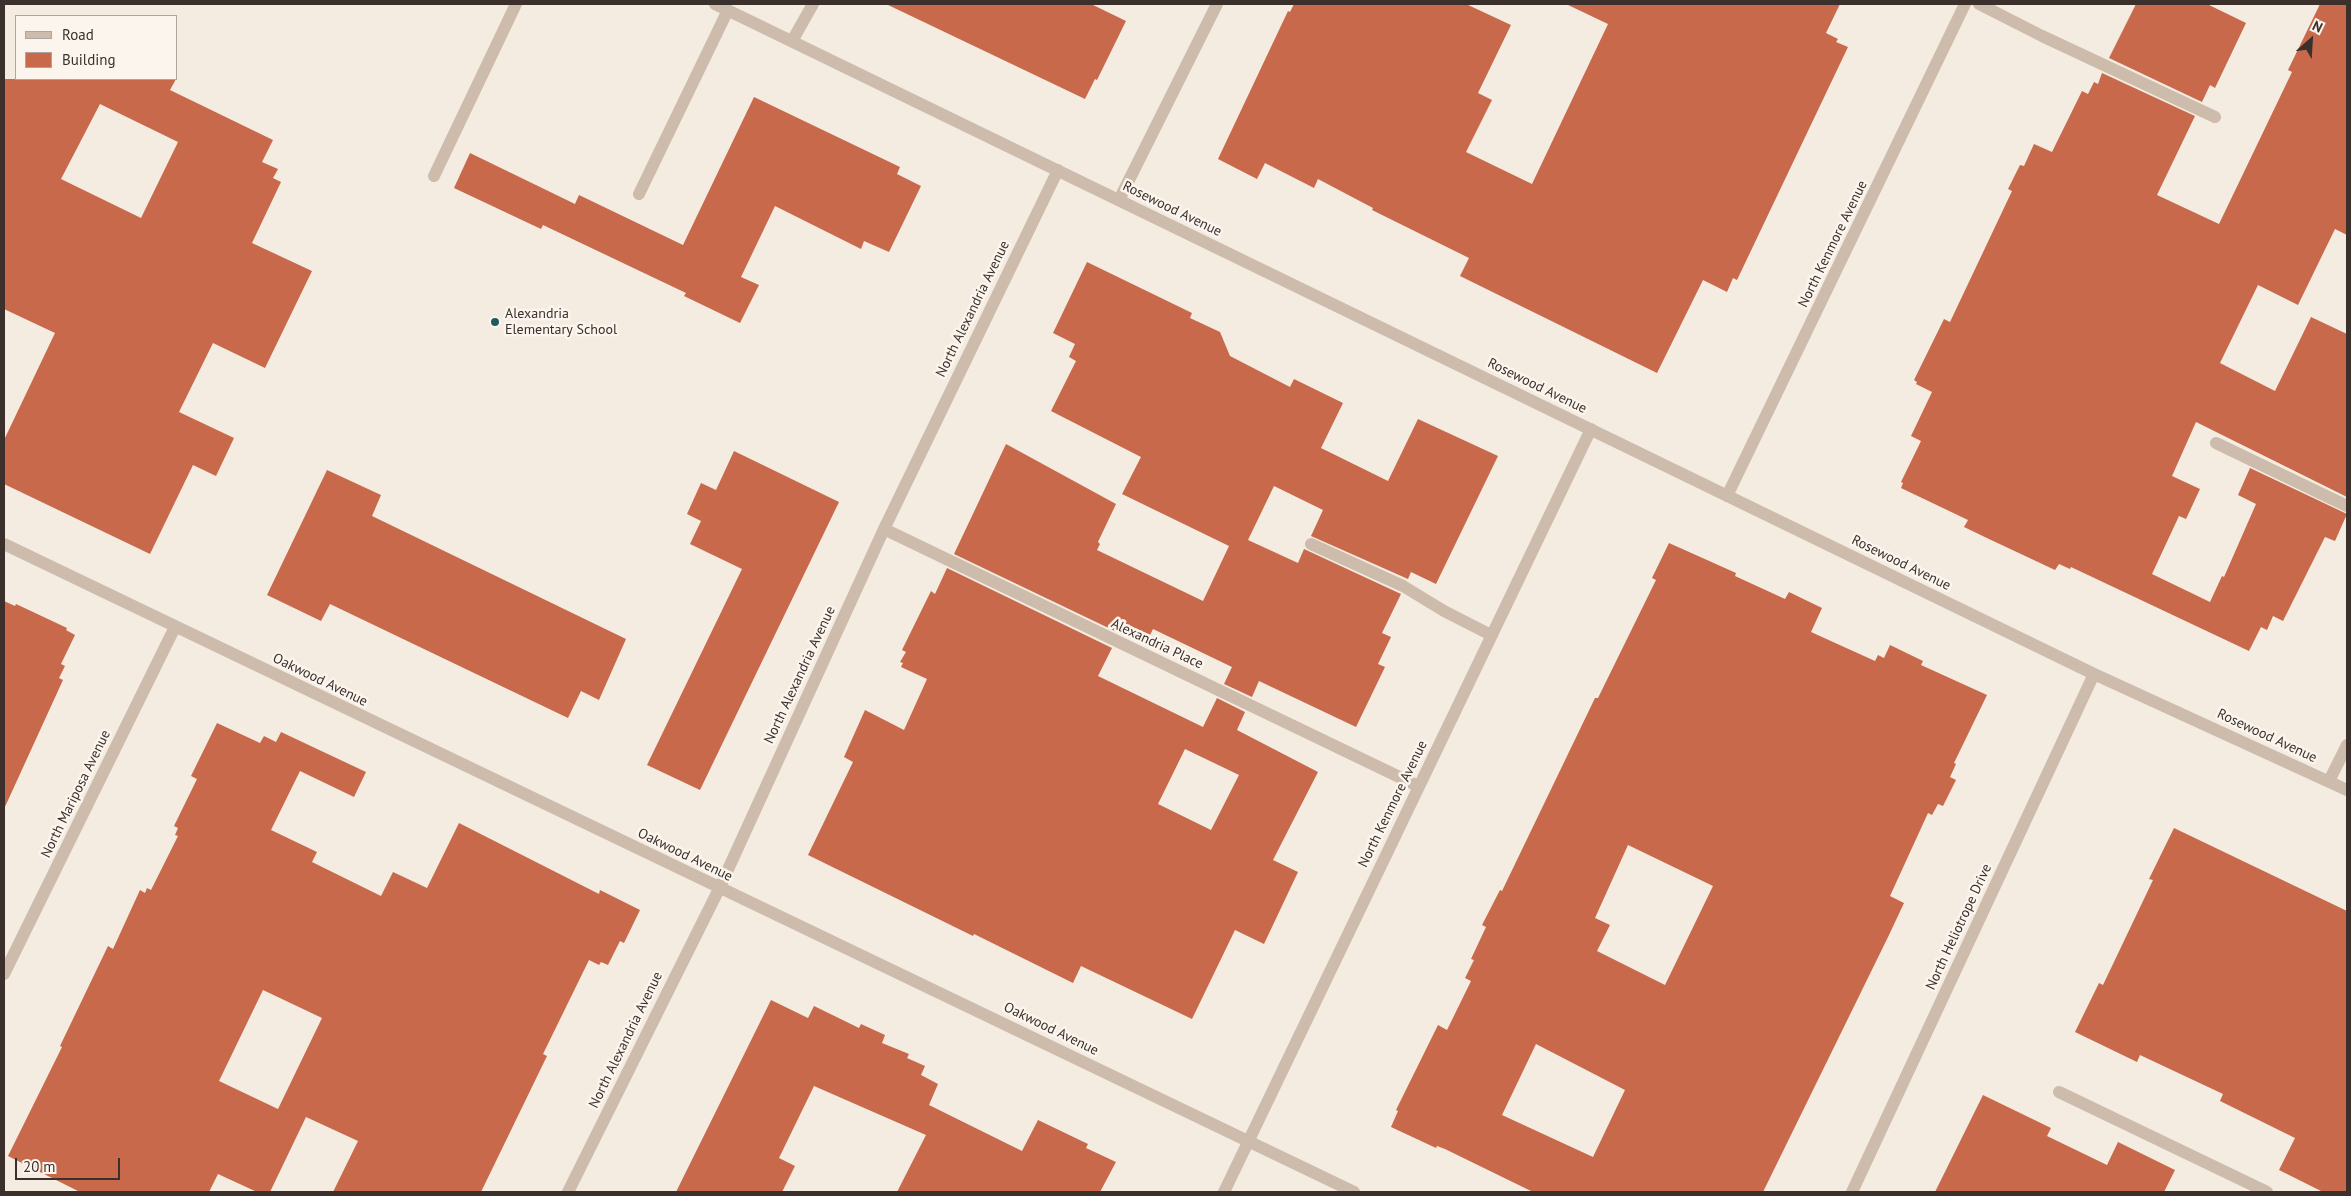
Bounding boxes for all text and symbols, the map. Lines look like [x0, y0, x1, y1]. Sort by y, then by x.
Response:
legend [15, 15, 178, 80]
north arrow [2286, 15, 2336, 65]
text: N [2309, 16, 2326, 37]
text: Road [62, 25, 94, 44]
text: Building [62, 50, 116, 69]
street label: Rosewood Avenue [1120, 178, 1224, 240]
street label: North Kenmore Avenue [1795, 178, 1871, 310]
street label: North Alexandria Avenue [933, 238, 1013, 380]
place label: Alexandria Elementary School [505, 306, 617, 338]
marker: Alexandria Elementary School [489, 316, 501, 328]
street label: Rosewood Avenue [1485, 355, 1589, 417]
street label: Rosewood Avenue [1849, 532, 1953, 594]
street label: North Alexandria Avenue [761, 604, 839, 746]
street label: Alexandria Place [1108, 615, 1206, 673]
street label: Oakwood Avenue [270, 650, 370, 710]
street label: Rosewood Avenue [2214, 706, 2320, 766]
street label: North Mariposa Avenue [38, 727, 114, 861]
street label: North Kenmore Avenue [1355, 738, 1431, 870]
street label: Oakwood Avenue [635, 825, 735, 885]
street label: North Heliotrope Drive [1922, 861, 1996, 993]
street label: North Alexandria Avenue [586, 969, 666, 1111]
street label: Oakwood Avenue [1001, 999, 1101, 1059]
scale bar [18, 1148, 122, 1180]
text: 20 m [23, 1157, 56, 1176]

